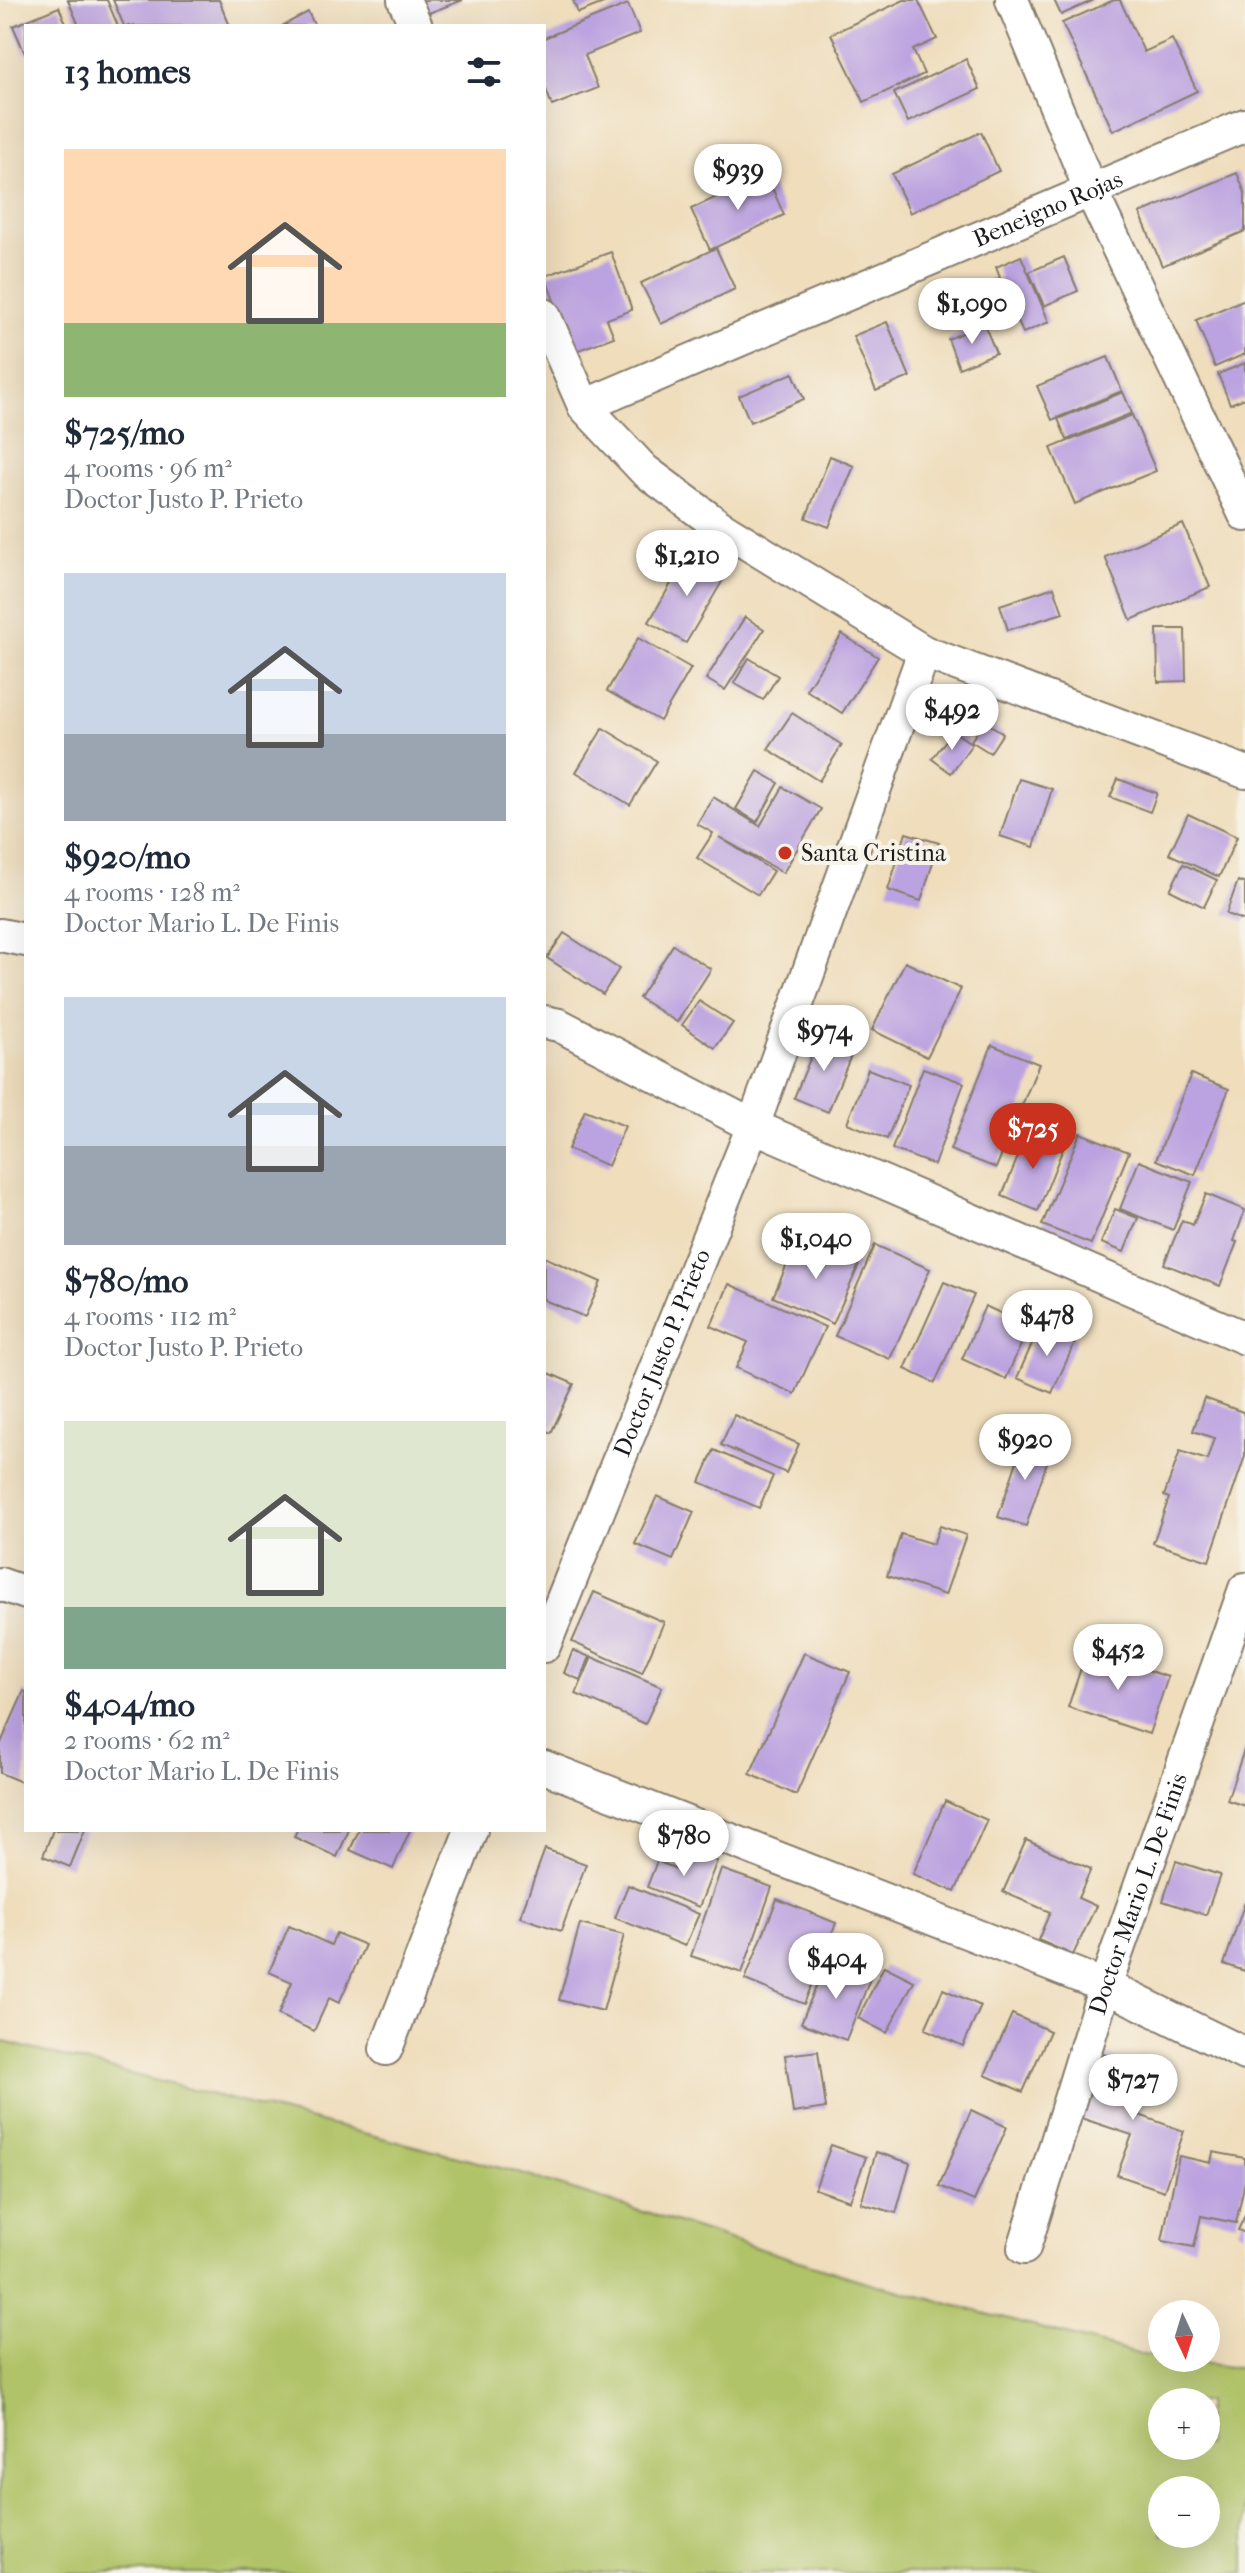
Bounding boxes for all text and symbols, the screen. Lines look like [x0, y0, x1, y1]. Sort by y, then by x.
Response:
icon: filters [462, 50, 506, 94]
text: 13 homes [64, 52, 191, 92]
pin: $939 [691, 144, 785, 212]
text: $939 [712, 154, 764, 185]
street label: Beneigno Rojas [969, 165, 1127, 253]
icon: home [213, 201, 357, 345]
pin: $1,090 [907, 278, 1037, 346]
text: $1,090 [936, 288, 1008, 319]
text: $725/mo [64, 413, 185, 453]
text: 4 rooms · 96 m² [64, 453, 232, 484]
text: Doctor Justo P. Prieto [64, 484, 303, 515]
pin: $1,210 [622, 530, 752, 598]
text: $1,210 [654, 540, 720, 571]
icon: home [213, 625, 357, 769]
pin: $492 [905, 684, 999, 752]
text: $492 [924, 694, 980, 725]
text: $920/mo [64, 837, 190, 877]
place label: Santa Cristina [801, 839, 947, 867]
marker: Santa Cristina [776, 844, 794, 862]
text: 4 rooms · 128 m² [64, 877, 240, 908]
text: Doctor Mario L. De Finis [64, 908, 339, 939]
pin: $974 [777, 1005, 871, 1073]
text: $974 [796, 1015, 852, 1046]
icon: home [213, 1049, 357, 1193]
pin: $725 [986, 1103, 1080, 1171]
text: $725 [1007, 1113, 1059, 1144]
pin: $1,040 [751, 1213, 881, 1281]
text: $1,040 [780, 1223, 852, 1254]
street label: Doctor Justo P. Prieto [608, 1245, 716, 1461]
text: $780/mo [64, 1261, 189, 1301]
pin: $478 [1000, 1290, 1094, 1358]
text: $478 [1020, 1300, 1074, 1331]
text: 4 rooms · 112 m² [64, 1301, 236, 1332]
text: Doctor Justo P. Prieto [64, 1332, 303, 1363]
pin: $920 [978, 1414, 1072, 1482]
text: $920 [997, 1424, 1053, 1455]
icon: home [213, 1473, 357, 1617]
pin: $452 [1071, 1624, 1165, 1692]
text: $452 [1091, 1634, 1145, 1665]
text: $404/mo [64, 1685, 195, 1725]
text: 2 rooms · 62 m² [64, 1725, 230, 1756]
text: Doctor Mario L. De Finis [64, 1756, 339, 1787]
street label: Doctor Mario L. De Finis [1083, 1769, 1193, 2018]
pin: $780 [637, 1810, 731, 1878]
text: $780 [657, 1820, 711, 1851]
pin: $404 [789, 1933, 883, 2001]
text: $404 [806, 1943, 866, 1974]
pin: $727 [1086, 2054, 1180, 2122]
text: $727 [1107, 2064, 1159, 2095]
north arrow [1148, 2300, 1220, 2372]
map controls [1148, 2300, 1220, 2548]
button: + [1148, 2388, 1220, 2460]
button: − [1148, 2476, 1220, 2548]

